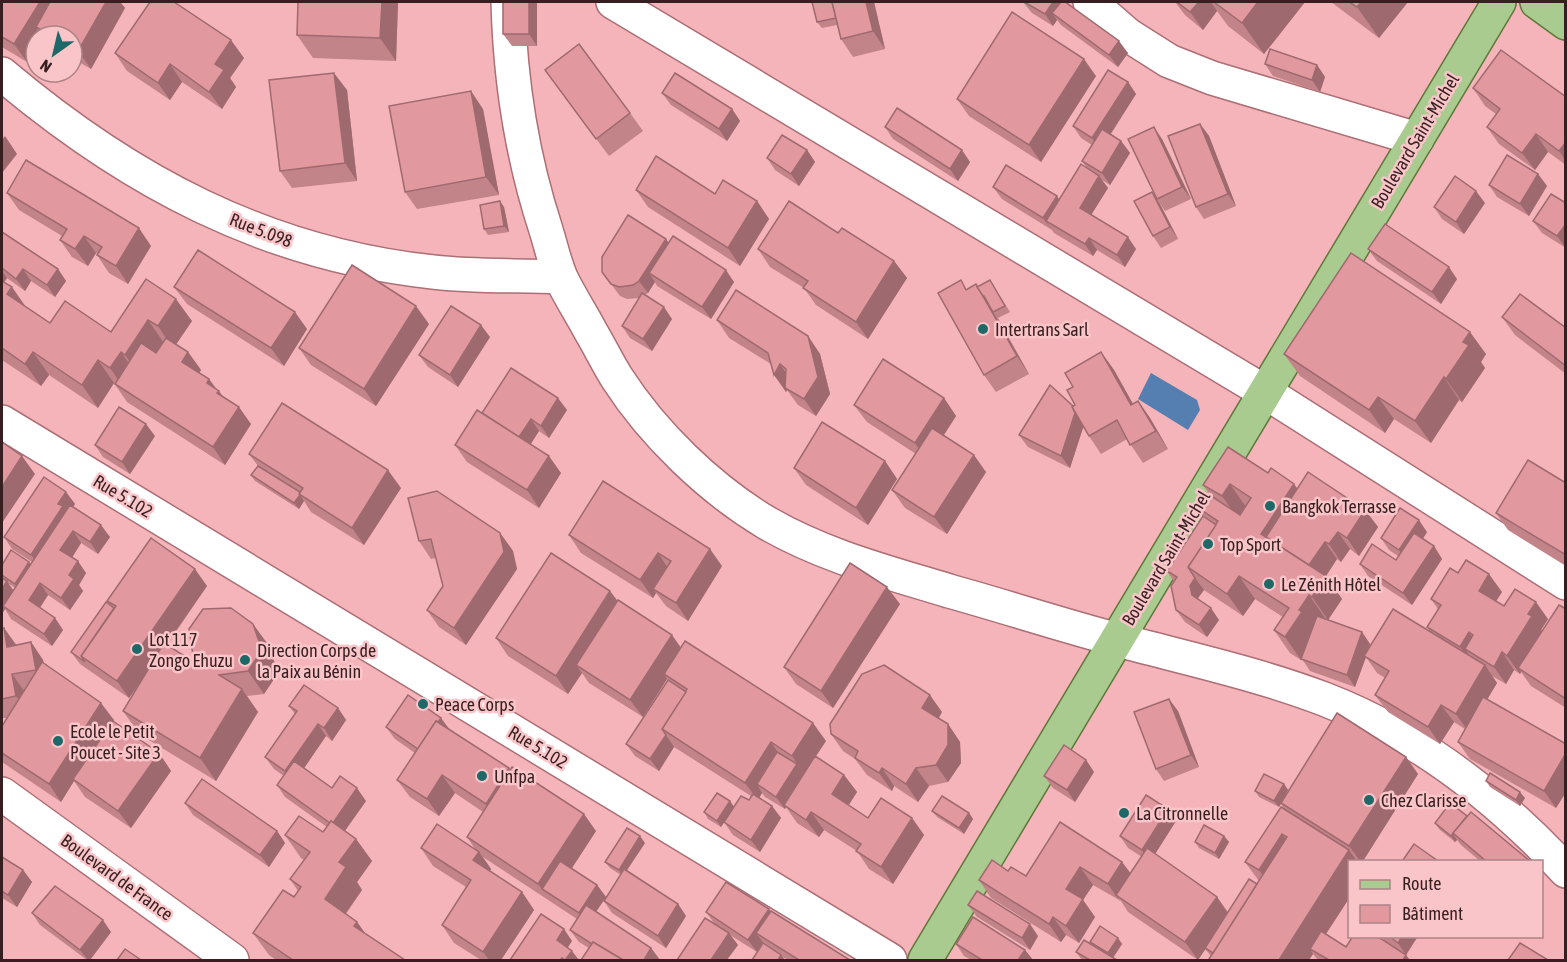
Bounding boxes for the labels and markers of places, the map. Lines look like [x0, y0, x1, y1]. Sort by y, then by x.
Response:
place label: Intertrans Sarl [995, 319, 1089, 340]
marker: Intertrans Sarl [976, 322, 990, 336]
place label: Bangkok Terrasse [1282, 496, 1396, 517]
marker: Bangkok Terrasse [1263, 499, 1277, 513]
place label: Top Sport [1220, 534, 1281, 555]
marker: Top Sport [1201, 537, 1215, 551]
place label: Le Zénith Hôtel [1281, 574, 1381, 595]
marker: Le Zénith Hôtel [1262, 577, 1276, 591]
place label: Lot 117 Zongo Ehuzu [149, 629, 233, 671]
place label: Direction Corps de la Paix au Bénin [257, 640, 376, 682]
marker: Lot 117 Zongo Ehuzu [130, 642, 144, 656]
marker: Direction Corps de la Paix au Bénin [238, 653, 252, 667]
place label: Peace Corps [435, 694, 514, 715]
marker: Peace Corps [416, 697, 430, 711]
place label: Ecole le Petit Poucet - Site 3 [70, 721, 161, 763]
marker: Ecole le Petit Poucet - Site 3 [51, 734, 65, 748]
place label: Unfpa [494, 766, 535, 787]
marker: Unfpa [475, 769, 489, 783]
place label: Chez Clarisse [1381, 790, 1467, 811]
marker: Chez Clarisse [1362, 793, 1376, 807]
place label: La Citronnelle [1136, 803, 1228, 824]
marker: La Citronnelle [1117, 806, 1131, 820]

